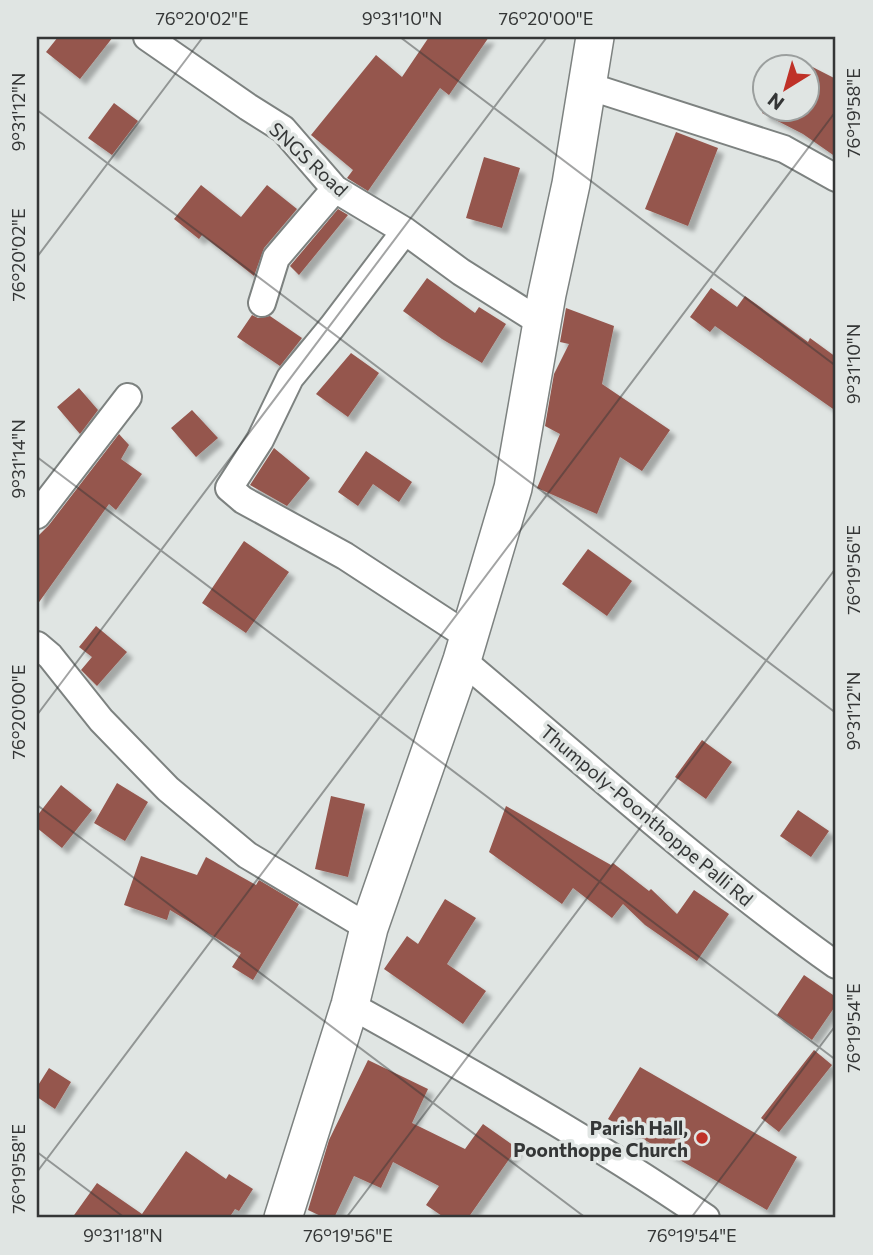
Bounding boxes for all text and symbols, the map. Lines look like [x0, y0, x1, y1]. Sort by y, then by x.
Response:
text: 76°20'02"E [155, 7, 249, 29]
text: 9°31'10"N [362, 7, 442, 29]
text: 76°20'00"E [499, 7, 594, 29]
north arrow [750, 52, 820, 122]
text: 76°19'58"E [842, 68, 864, 158]
text: 9°31'12"N [7, 73, 29, 151]
text: N [763, 88, 788, 115]
street label: SNGS Road [265, 117, 353, 201]
text: 76°20'02"E [7, 208, 29, 302]
text: 9°31'10"N [842, 324, 864, 404]
text: 9°31'14"N [7, 419, 29, 499]
text: 76°19'56"E [842, 525, 864, 615]
text: 76°20'00"E [7, 665, 29, 760]
text: 9°31'12"N [842, 672, 864, 750]
street label: Thumpoly-Poonthoppe Palli Rd [536, 719, 758, 911]
text: 76°19'54"E [842, 983, 864, 1073]
place label: Parish Hall, Poonthoppe Church [513, 1116, 688, 1161]
text: 76°19'58"E [7, 1124, 29, 1214]
marker: Parish Hall, Poonthoppe Church [694, 1130, 710, 1146]
text: 9°31'18"N [83, 1224, 163, 1246]
text: 76°19'56"E [303, 1224, 393, 1246]
text: 76°19'54"E [647, 1224, 737, 1246]

